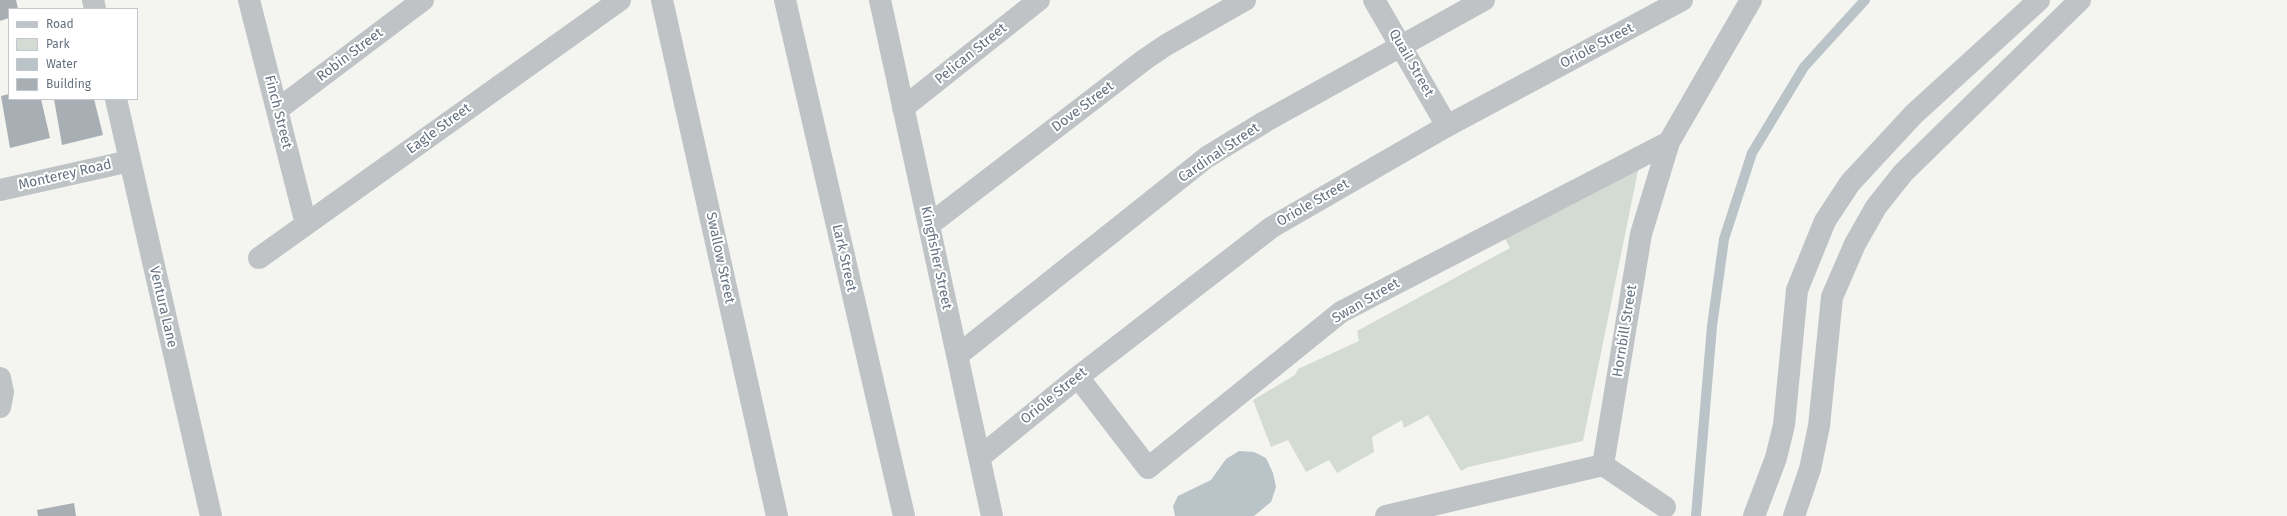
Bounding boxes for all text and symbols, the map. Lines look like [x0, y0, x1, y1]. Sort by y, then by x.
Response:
legend [8, 8, 138, 100]
text: Road [46, 17, 74, 31]
street label: Pelican Street [932, 20, 1010, 88]
street label: Oriole Street [1557, 20, 1637, 72]
street label: Robin Street [314, 25, 386, 85]
street label: Quail Street [1385, 26, 1437, 100]
text: Park [46, 37, 70, 51]
text: Water [46, 57, 77, 71]
street label: Finch Street [261, 74, 295, 150]
text: Building [46, 77, 91, 91]
street label: Dove Street [1049, 78, 1117, 136]
street label: Eagle Street [404, 100, 474, 158]
street label: Cardinal Street [1175, 120, 1263, 186]
street label: Monterey Road [17, 156, 113, 194]
street label: Oriole Street [1274, 176, 1352, 230]
street label: Kingfisher Street [917, 205, 955, 311]
street label: Swallow Street [702, 211, 738, 305]
street label: Lark Street [828, 223, 860, 293]
street label: Ventura Lane [145, 265, 181, 349]
street label: Swan Street [1329, 275, 1403, 327]
street label: Hornbill Street [1609, 284, 1641, 378]
street label: Oriole Street [1017, 364, 1091, 428]

